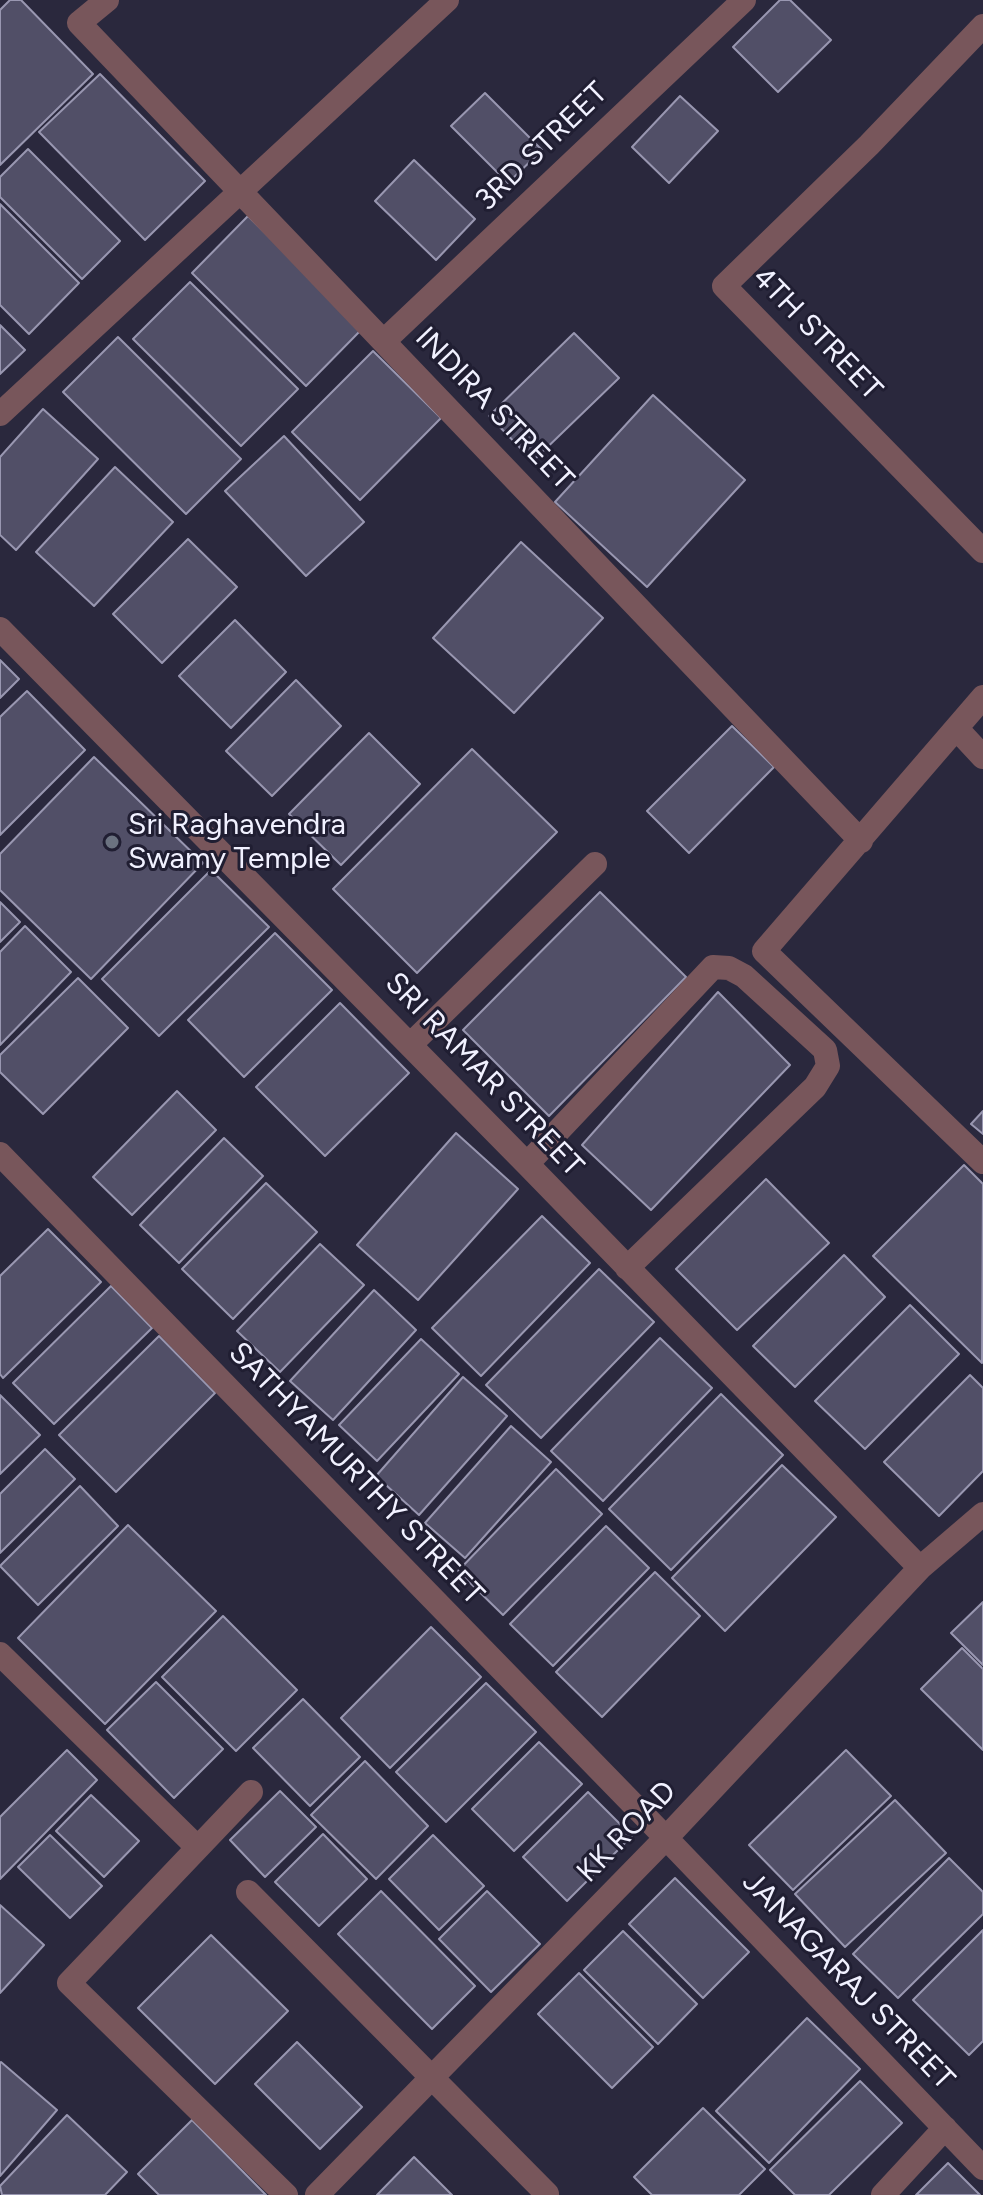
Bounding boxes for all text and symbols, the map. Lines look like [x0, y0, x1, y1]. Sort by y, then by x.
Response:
street label: 3RD STREET [469, 75, 615, 219]
street label: 4TH STREET [745, 260, 889, 408]
street label: INDIRA STREET [407, 320, 581, 498]
place label: Sri Raghavendra Swamy Temple [128, 807, 346, 878]
marker: Sri Raghavendra Swamy Temple [103, 833, 121, 851]
street label: SRI RAMAR STREET [377, 966, 591, 1184]
street label: SATHYAMURTHY STREET [221, 1335, 491, 1613]
street label: KK ROAD [570, 1774, 684, 1890]
street label: JANAGARAJ STREET [735, 1864, 961, 2098]

